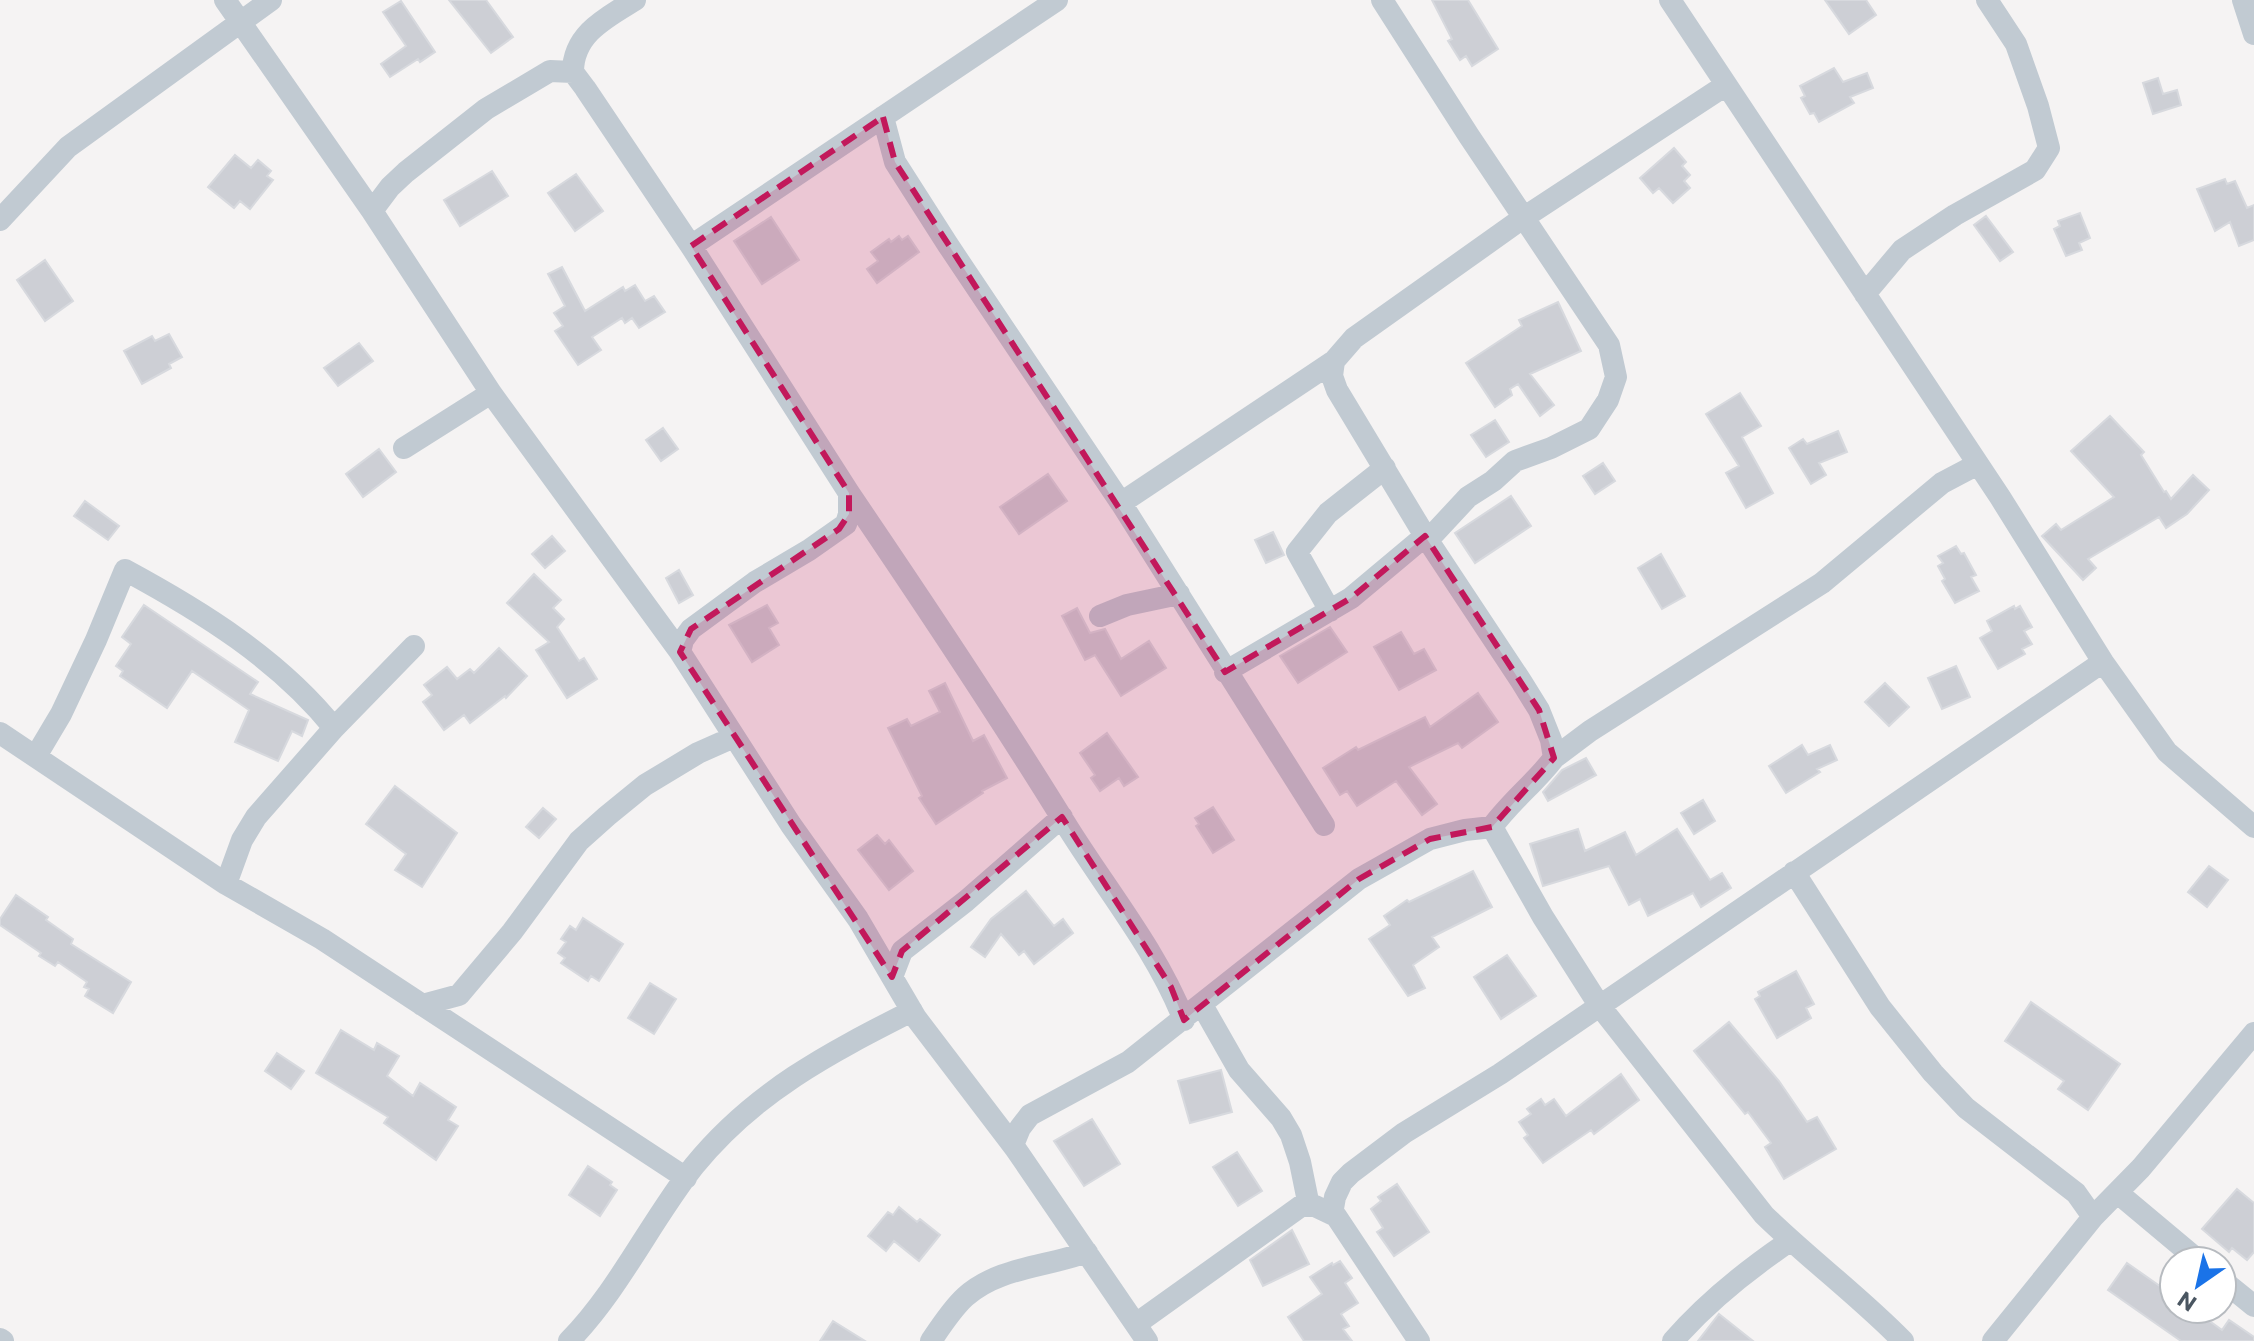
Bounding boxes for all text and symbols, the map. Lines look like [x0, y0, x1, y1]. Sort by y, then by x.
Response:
north arrow [2158, 1245, 2238, 1325]
text: N [2172, 1286, 2201, 1318]

